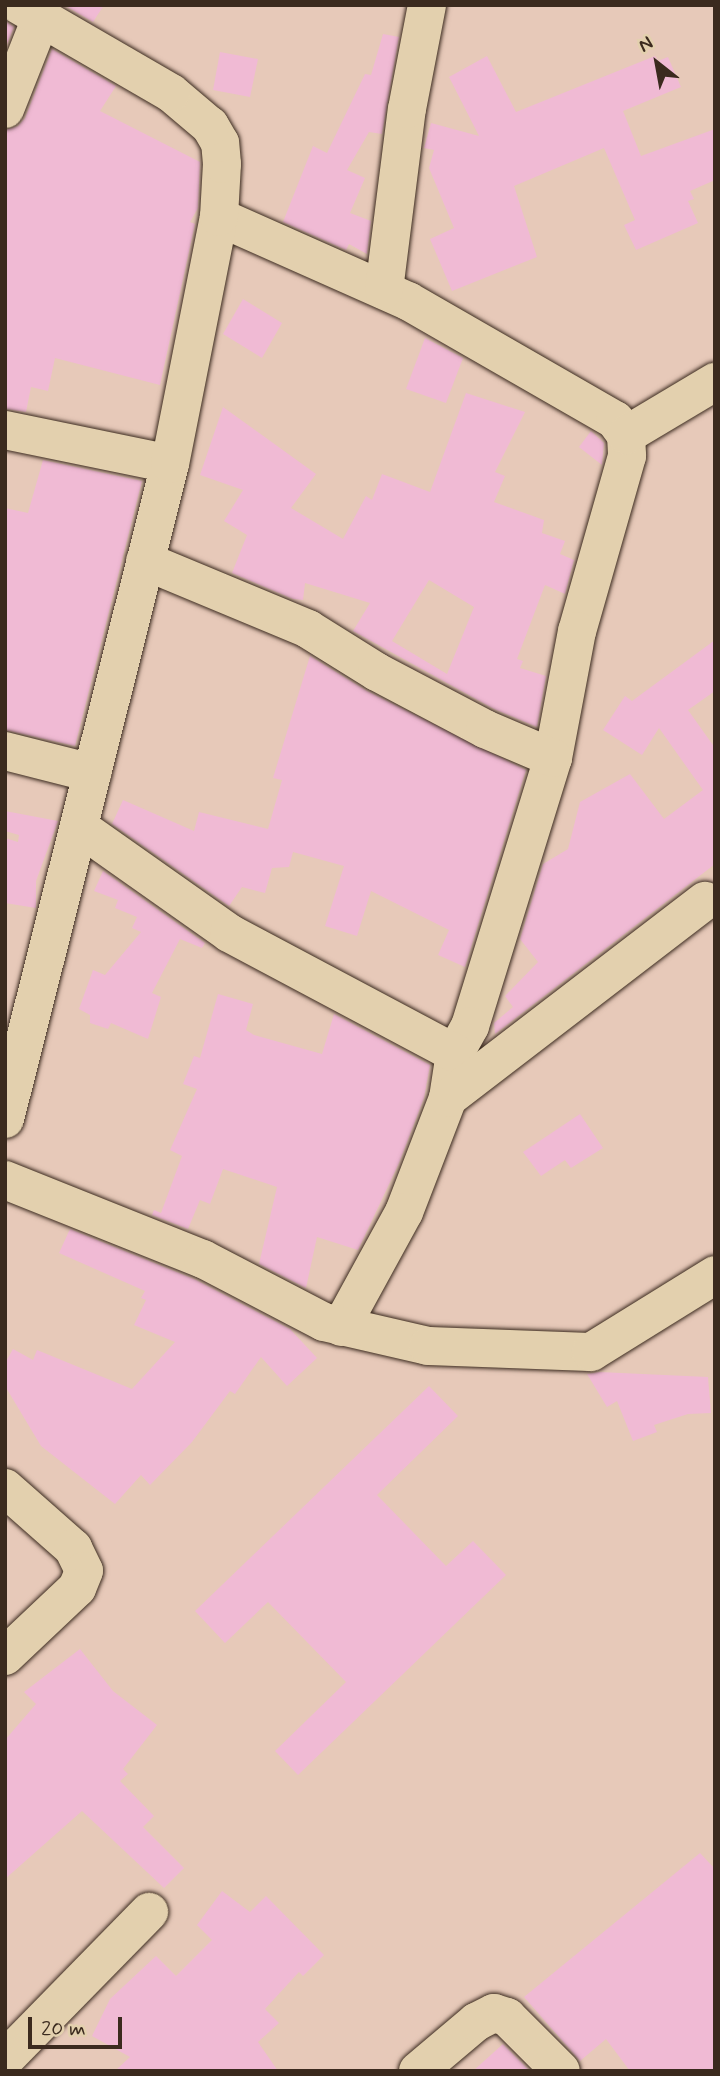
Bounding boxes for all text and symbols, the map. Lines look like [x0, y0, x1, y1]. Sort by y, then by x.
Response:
north arrow [622, 28, 692, 98]
text: N [634, 31, 658, 59]
scale bar [32, 2002, 126, 2046]
text: 20 m [41, 2015, 86, 2043]

